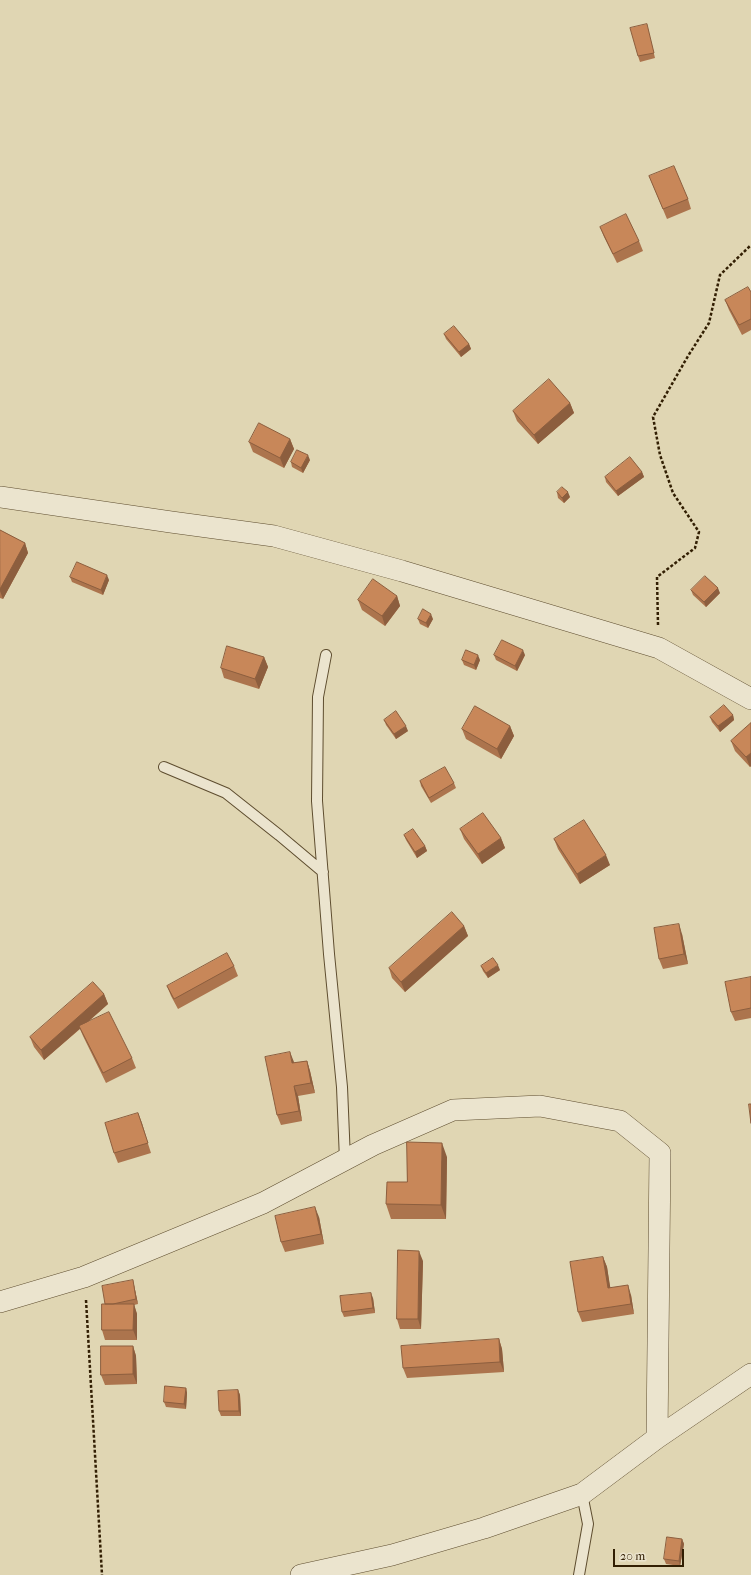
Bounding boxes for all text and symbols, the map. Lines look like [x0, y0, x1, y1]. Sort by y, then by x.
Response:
scale bar [615, 1541, 686, 1567]
text: 20 m [620, 1549, 645, 1563]

